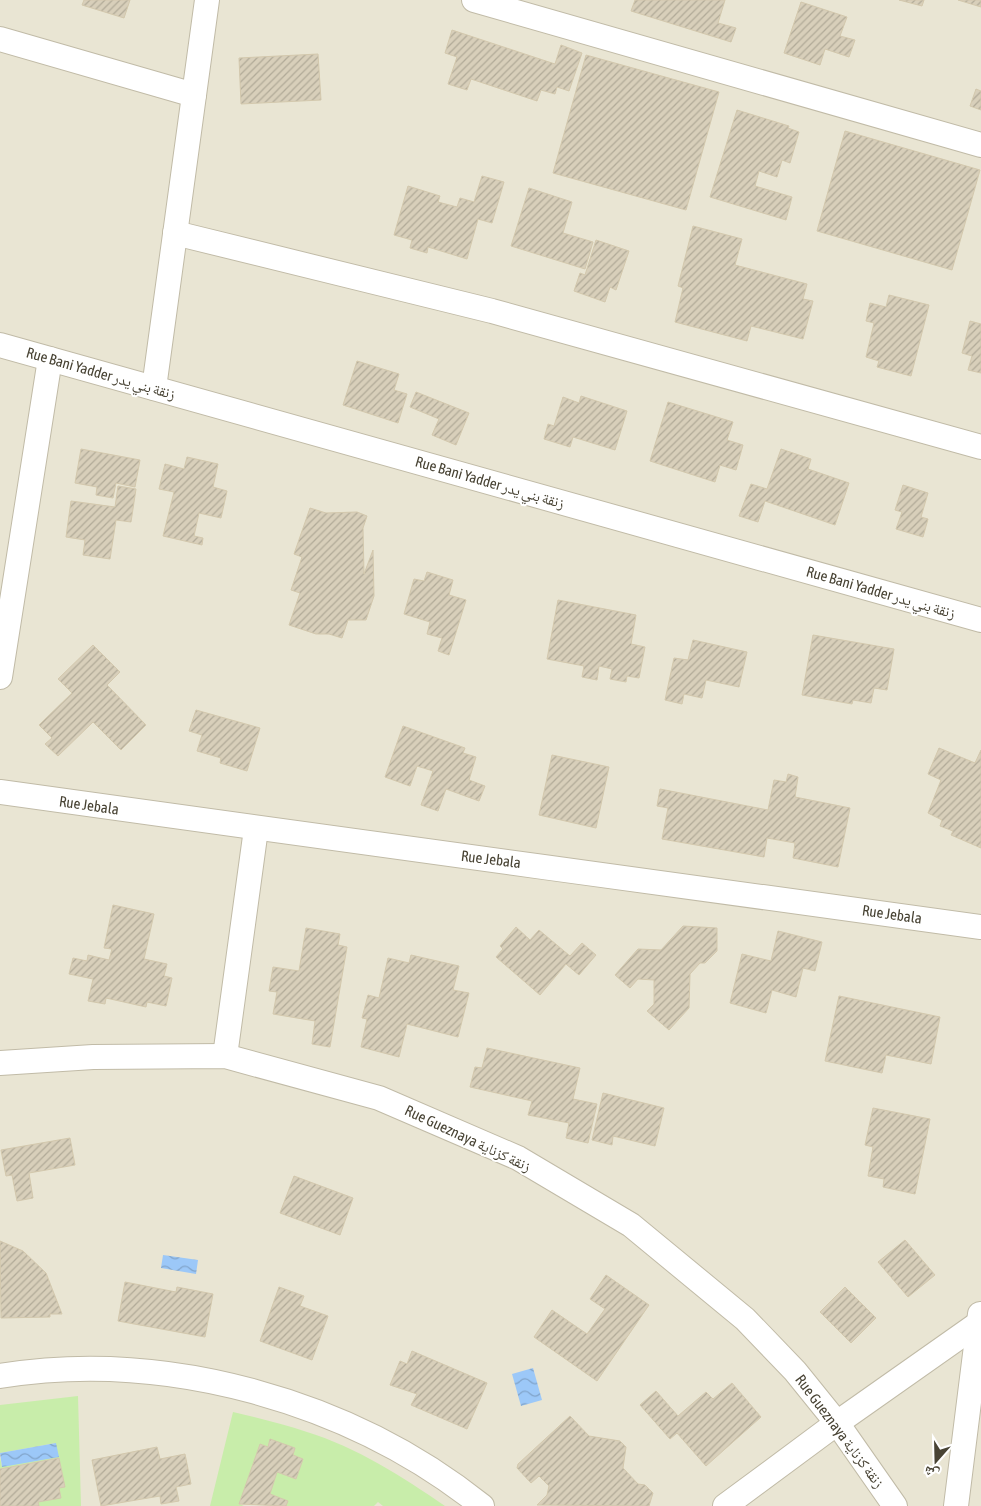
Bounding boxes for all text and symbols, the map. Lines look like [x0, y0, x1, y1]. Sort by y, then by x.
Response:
street label: Rue Bani Yadder زنقة بني يدر [23, 344, 178, 406]
street label: Rue Bani Yadder زنقة بني يدر [412, 453, 567, 515]
street label: Rue Bani Yadder زنقة بني يدر [803, 563, 958, 625]
street label: Rue Jebala [58, 792, 120, 818]
street label: Rue Jebala [460, 847, 522, 871]
street label: Rue Jebala [861, 901, 923, 927]
street label: Rue Gueznaya زنقة كزناية [402, 1101, 534, 1176]
street label: Rue Gueznaya زنقة كزناية [791, 1371, 888, 1492]
north arrow [911, 1436, 961, 1486]
text: ش [922, 1462, 942, 1483]

